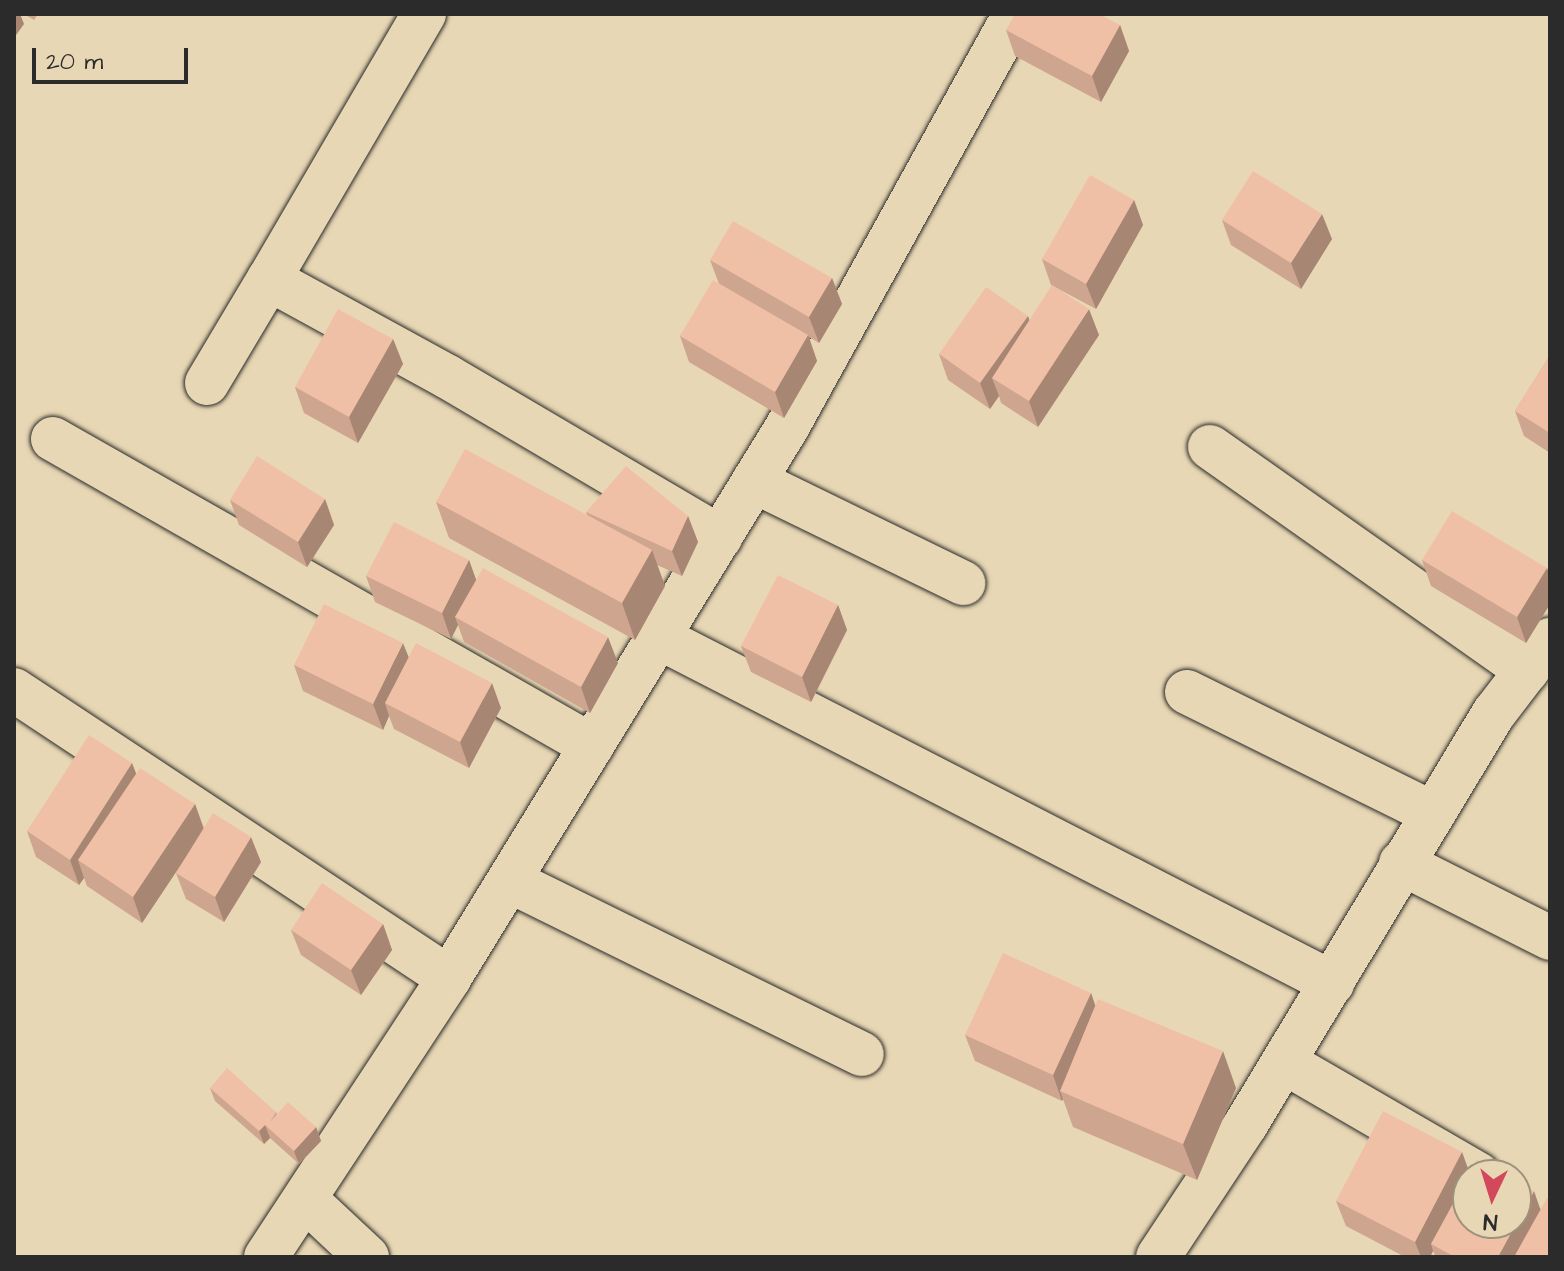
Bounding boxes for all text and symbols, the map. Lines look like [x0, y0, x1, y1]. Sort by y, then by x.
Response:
scale bar [36, 32, 192, 82]
text: 20 m [46, 45, 103, 79]
north arrow [1452, 1159, 1532, 1239]
text: N [1482, 1206, 1498, 1237]

